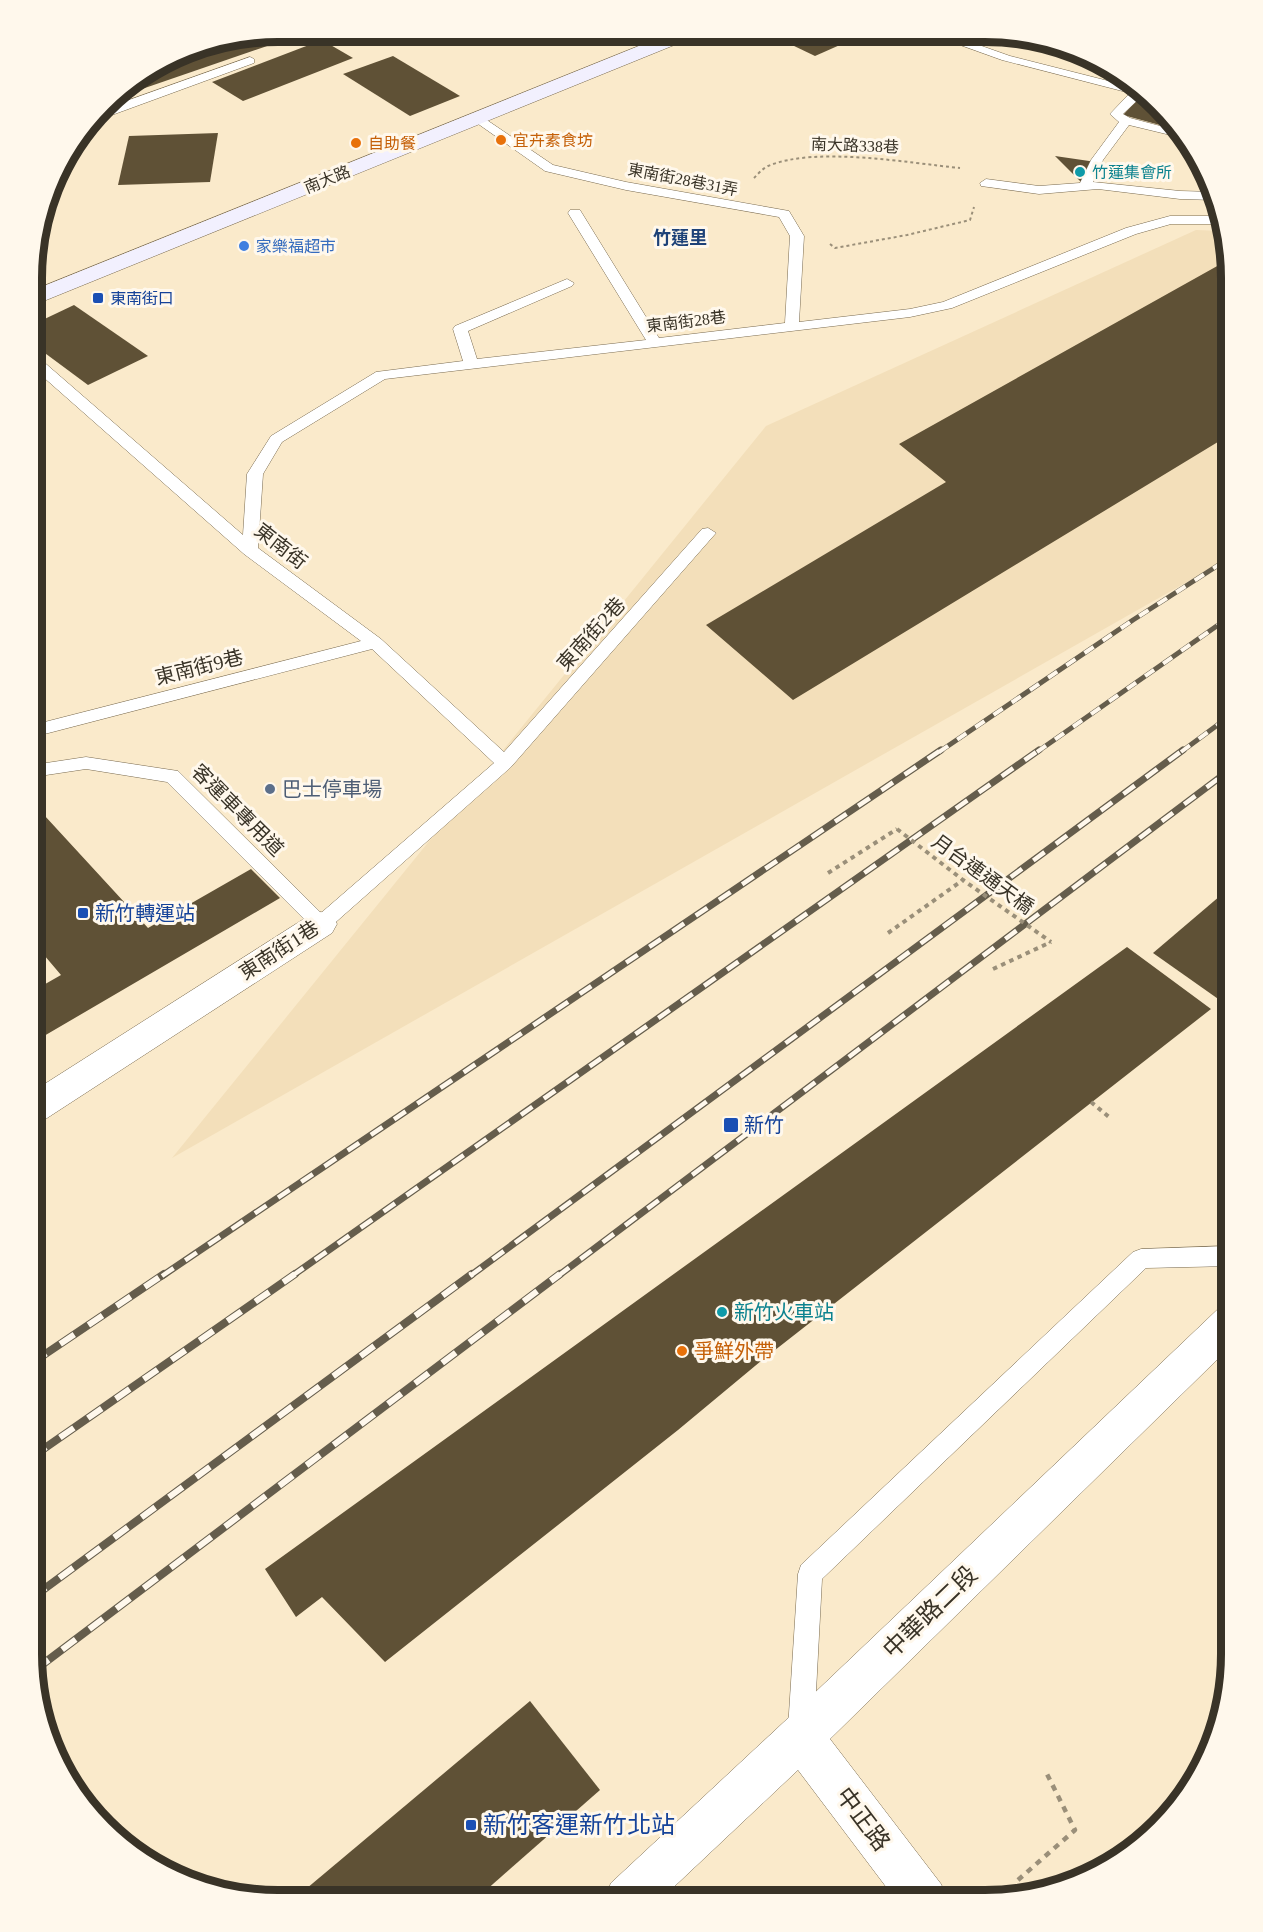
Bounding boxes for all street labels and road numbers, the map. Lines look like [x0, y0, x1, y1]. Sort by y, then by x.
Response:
street label: 南大路338巷 [811, 135, 899, 156]
street label: 東南街28巷31弄 [626, 160, 740, 199]
street label: 南大路 [302, 163, 353, 196]
street label: 東南街28巷 [645, 308, 727, 335]
street label: 東南街 [251, 519, 311, 573]
street label: 東南街2巷 [553, 593, 629, 675]
street label: 東南街9巷 [153, 645, 245, 689]
street label: 客運車專用道 [188, 760, 288, 860]
street label: 月台連通天橋 [928, 830, 1038, 918]
street label: 東南街1巷 [235, 916, 323, 984]
street label: 中華路二段 [878, 1561, 982, 1663]
street label: 中正路 [831, 1782, 895, 1856]

